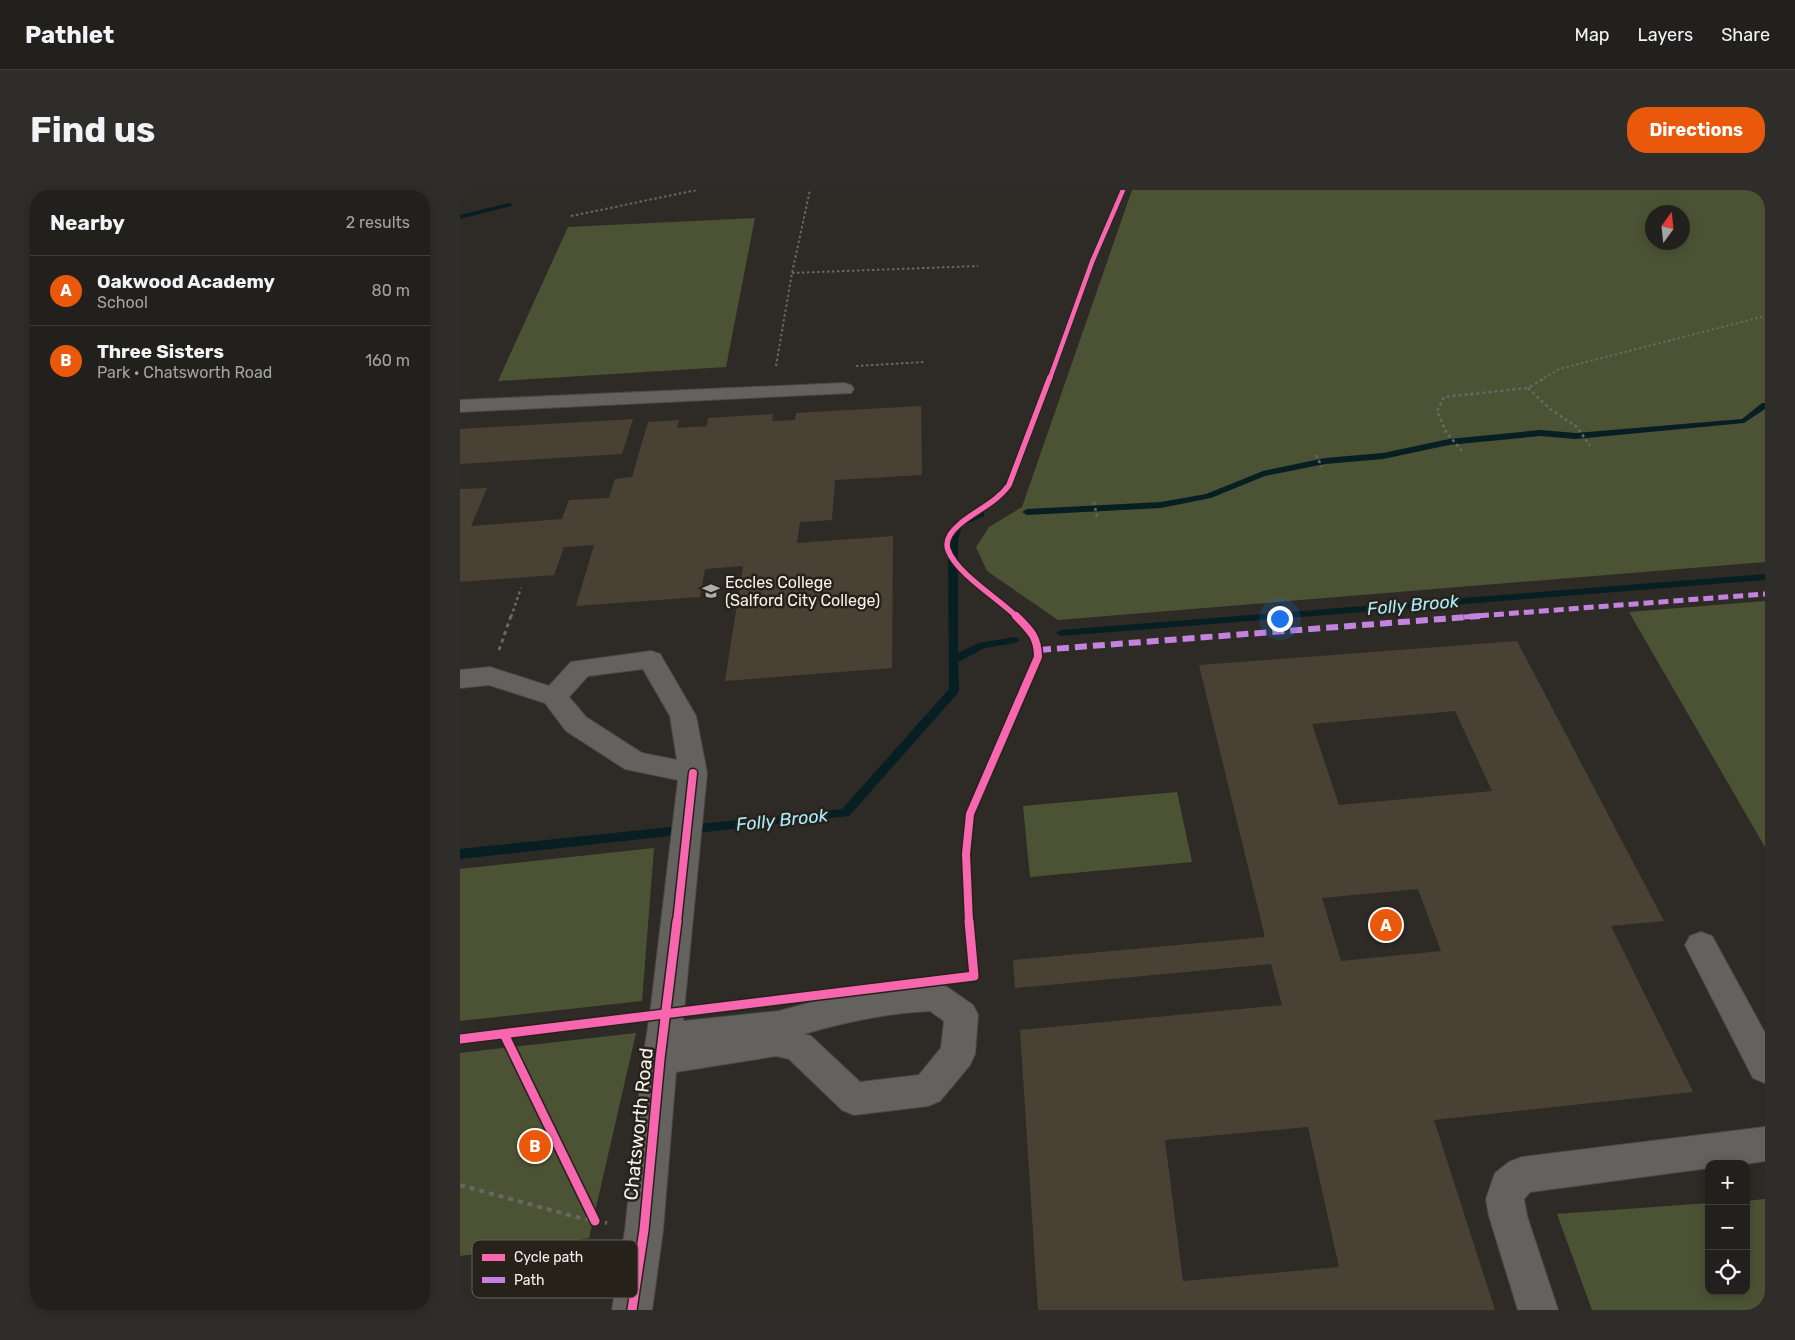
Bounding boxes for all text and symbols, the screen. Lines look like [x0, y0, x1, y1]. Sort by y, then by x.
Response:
text: Pathlet [25, 21, 114, 49]
text: Map [1575, 24, 1610, 46]
text: Layers [1638, 24, 1693, 46]
text: Share [1721, 24, 1770, 46]
button: Directions [1627, 107, 1765, 153]
text: Find us [30, 109, 155, 151]
north arrow [1645, 205, 1690, 250]
text: Nearby [50, 210, 125, 235]
text: 2 results [346, 213, 410, 232]
text: Oakwood Academy [97, 270, 275, 293]
text: A [60, 281, 72, 300]
text: 80 m [372, 281, 410, 300]
text: School [97, 293, 148, 312]
text: Three Sisters [97, 340, 224, 363]
text: B [60, 351, 72, 370]
text: 160 m [365, 351, 410, 370]
text: Park · Chatsworth Road [97, 363, 272, 382]
place label: Eccles College (Salford City College) [725, 573, 880, 610]
school or university icon: Eccles College (Salford City College) [701, 581, 721, 601]
water label: Folly Brook [1366, 590, 1461, 620]
your location [1267, 606, 1293, 632]
water label: Folly Brook [735, 804, 830, 836]
pin: A [1370, 906, 1402, 944]
street label: Chatsworth Road [619, 1047, 658, 1201]
pin: B [519, 1127, 551, 1165]
map controls [1705, 1160, 1750, 1295]
button: + [1705, 1160, 1750, 1205]
button: − [1705, 1205, 1750, 1250]
legend [472, 1240, 638, 1298]
text: Cycle path [514, 1249, 583, 1266]
button: locate [1705, 1250, 1750, 1295]
text: Path [514, 1272, 545, 1289]

